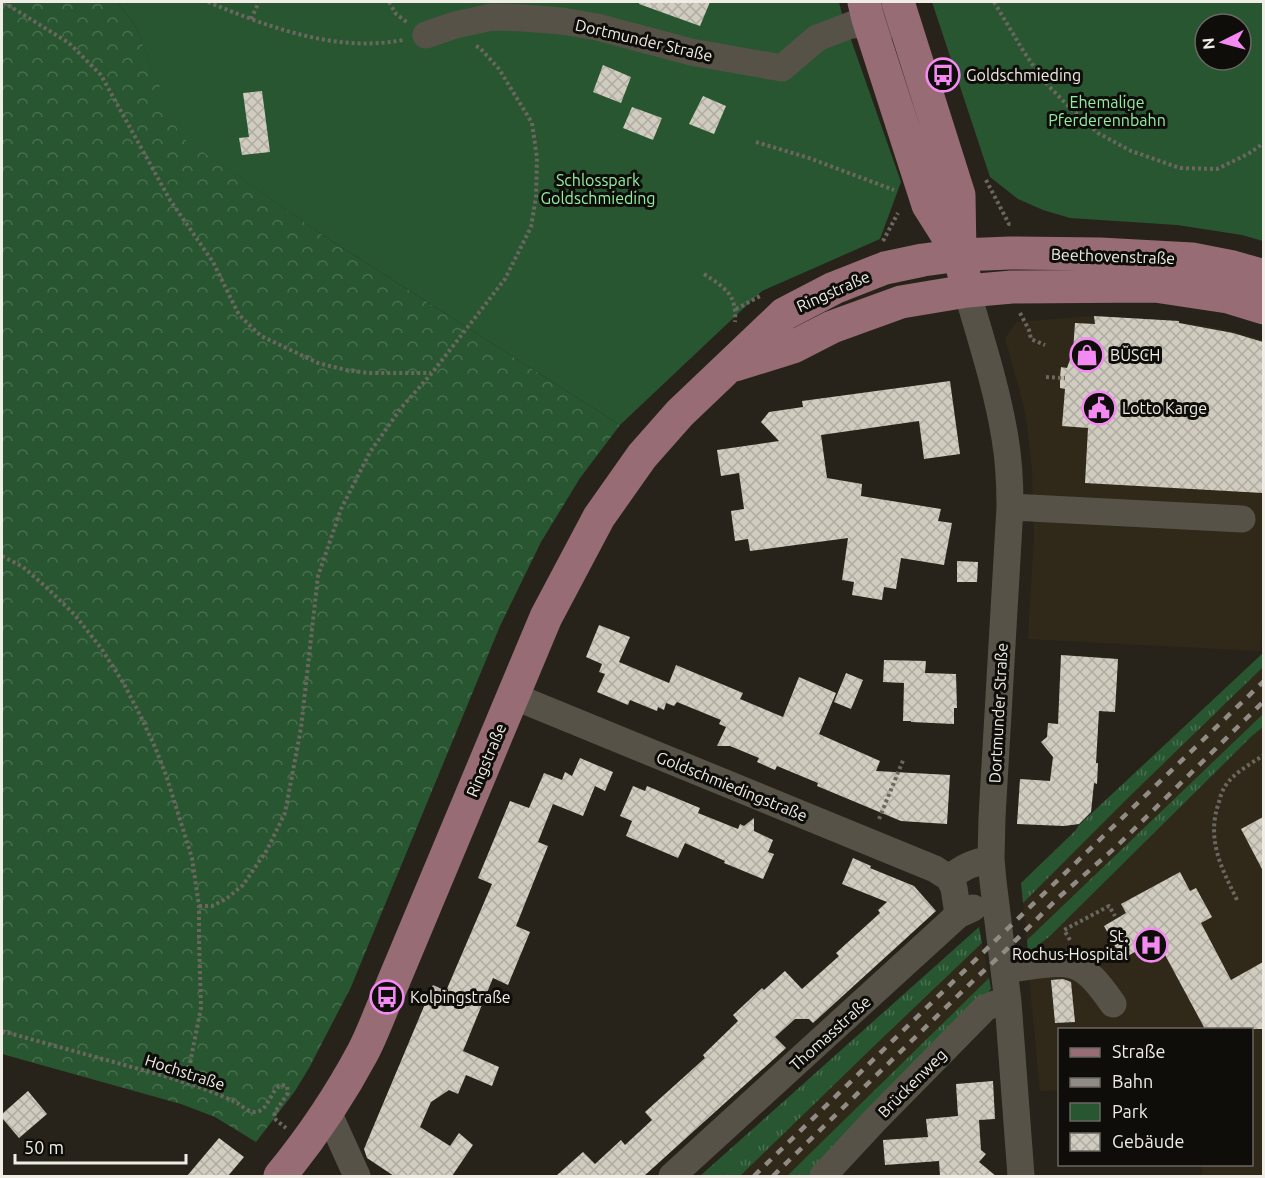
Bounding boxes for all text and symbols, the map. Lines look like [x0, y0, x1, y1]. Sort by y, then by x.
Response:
north arrow [1193, 12, 1253, 72]
street label: Dortmunder Straße [574, 15, 714, 65]
text: N [1199, 37, 1218, 50]
bus stop icon: Goldschmieding [925, 57, 961, 93]
place label: Goldschmieding [966, 66, 1081, 84]
park label: Ehemalige Pferderennbahn [1048, 93, 1166, 129]
park label: Schlosspark Goldschmieding [540, 171, 656, 207]
street label: Beethovenstraße [1051, 245, 1175, 267]
street label: Ringstraße [794, 267, 872, 315]
shop icon: BÜSCH [1069, 337, 1105, 373]
place label: BÜSCH [1110, 346, 1160, 364]
public building icon: Lotto Karge [1081, 390, 1117, 426]
place label: Lotto Karge [1122, 399, 1207, 417]
street label: Dortmunder Straße [985, 642, 1011, 784]
street label: Ringstraße [462, 720, 510, 800]
street label: Goldschmiedingstraße [654, 747, 810, 825]
place label: St. Rochus-Hospital [1012, 927, 1128, 963]
hospital icon: St. Rochus-Hospital [1133, 927, 1169, 963]
bus stop icon: Kolpingstraße [369, 979, 405, 1015]
place label: Kolpingstraße [410, 988, 511, 1006]
street label: Thomasstraße [786, 992, 874, 1074]
legend [1058, 1028, 1253, 1166]
text: Straße [1112, 1041, 1165, 1061]
street label: Brückenweg [874, 1045, 950, 1121]
street label: Hochstraße [143, 1051, 227, 1093]
text: Bahn [1112, 1071, 1153, 1091]
text: Park [1112, 1101, 1148, 1121]
scale bar [15, 1127, 186, 1165]
text: Gebäude [1112, 1131, 1184, 1151]
text: 50 m [24, 1137, 64, 1157]

